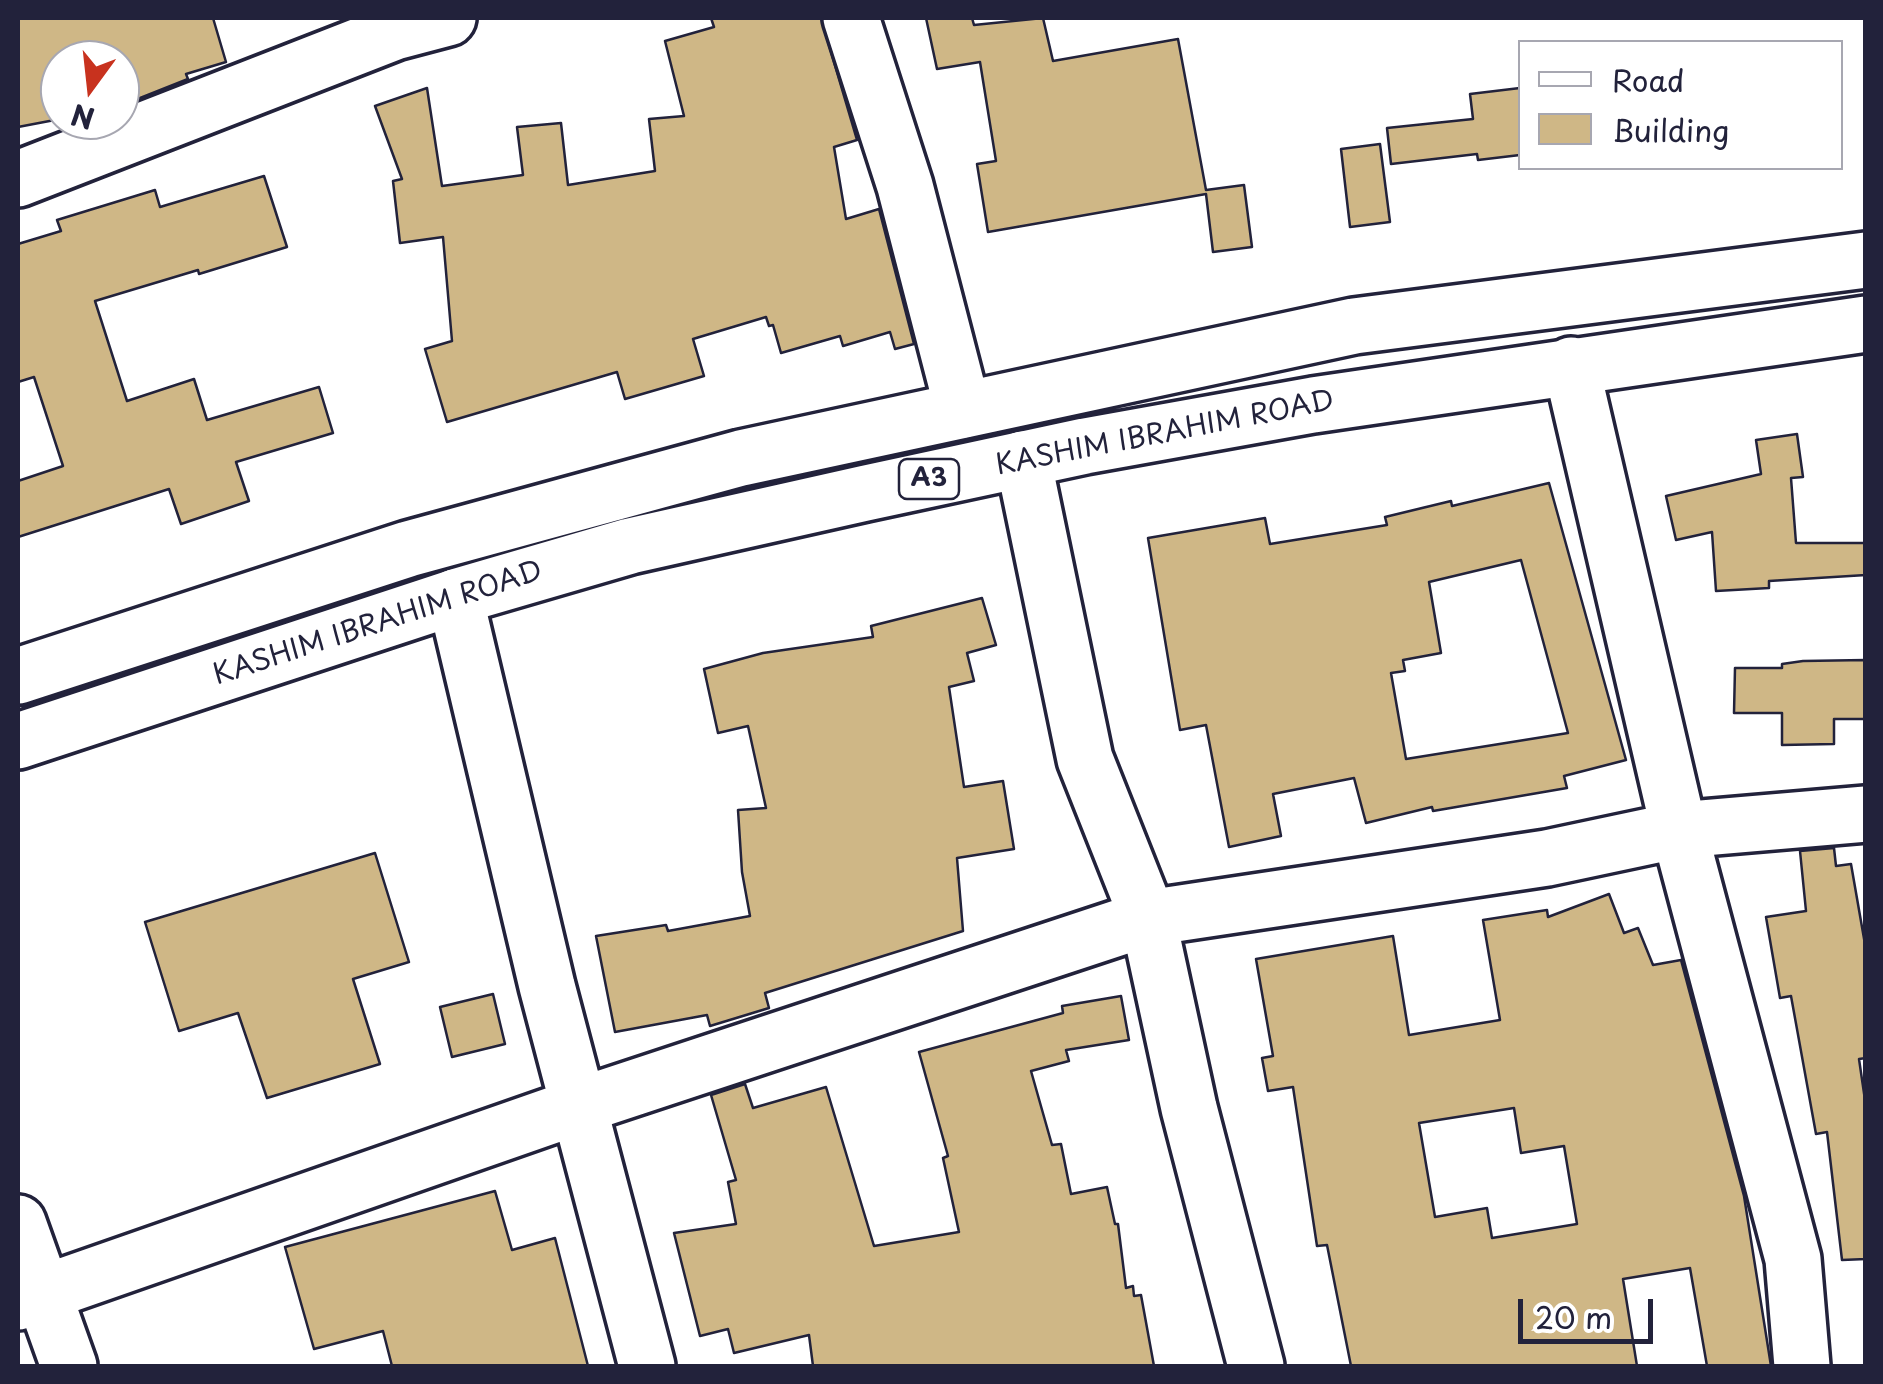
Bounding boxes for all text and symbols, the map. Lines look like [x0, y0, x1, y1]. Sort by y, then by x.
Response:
north arrow [40, 40, 140, 140]
legend [1518, 40, 1843, 170]
text: Road [1612, 57, 1685, 102]
text: N [66, 94, 99, 141]
text: Building [1612, 107, 1729, 152]
street label: KASHIM IBRAHIM ROAD [993, 385, 1337, 483]
road number: A3 [899, 459, 959, 499]
street label: KASHIM IBRAHIM ROAD [209, 555, 547, 693]
scale bar [1523, 1279, 1658, 1341]
text: 20 m [1535, 1294, 1612, 1339]

